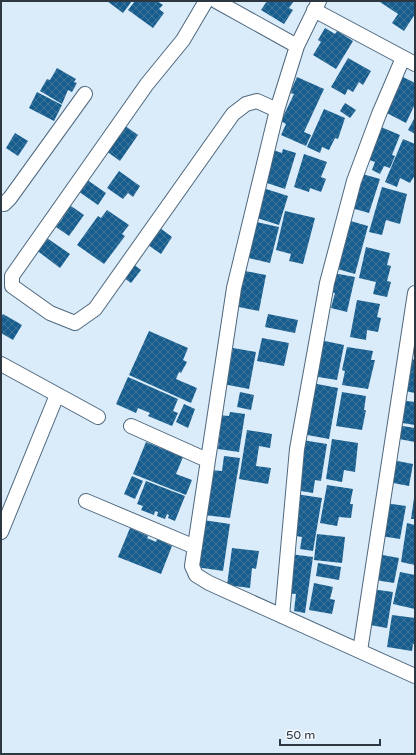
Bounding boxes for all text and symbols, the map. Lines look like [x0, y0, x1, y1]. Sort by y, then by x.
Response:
scale bar [280, 721, 380, 747]
text: 50 m [286, 728, 315, 742]

